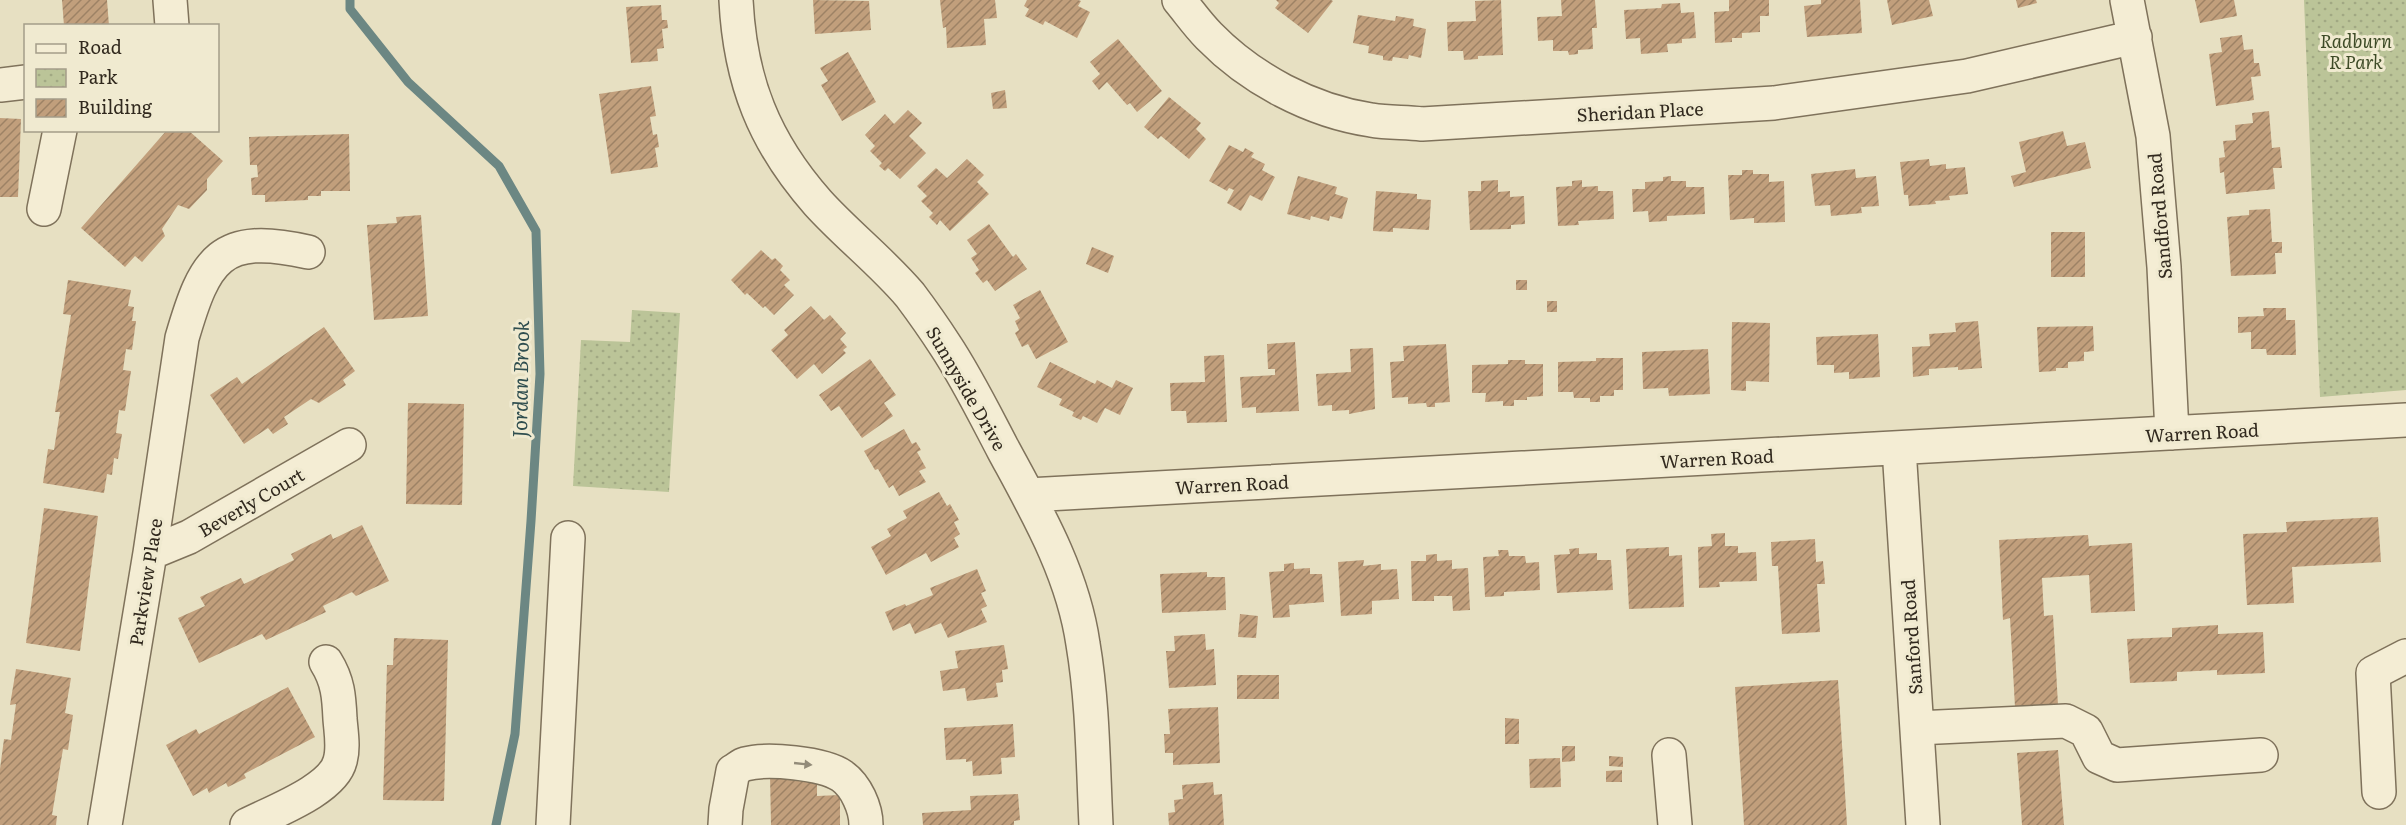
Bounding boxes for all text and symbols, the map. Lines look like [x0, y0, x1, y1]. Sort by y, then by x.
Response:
legend [24, 24, 219, 132]
park label: Radburn R Park [2320, 27, 2392, 75]
text: Road [78, 33, 122, 60]
text: Park [78, 63, 119, 90]
text: Building [78, 93, 153, 120]
street label: Sheridan Place [1576, 94, 1704, 128]
street label: Sandford Road [2140, 152, 2178, 280]
water label: Jordan Brook [503, 320, 535, 438]
street label: Sunnyside Drive [920, 321, 1014, 455]
street label: Warren Road [2144, 416, 2260, 448]
street label: Warren Road [1659, 442, 1775, 474]
street label: Beverly Court [193, 460, 310, 543]
street label: Warren Road [1174, 468, 1290, 500]
street label: Parkview Place [122, 516, 168, 648]
street label: Sanford Road [1893, 578, 1929, 696]
one-way arrow [794, 759, 813, 769]

